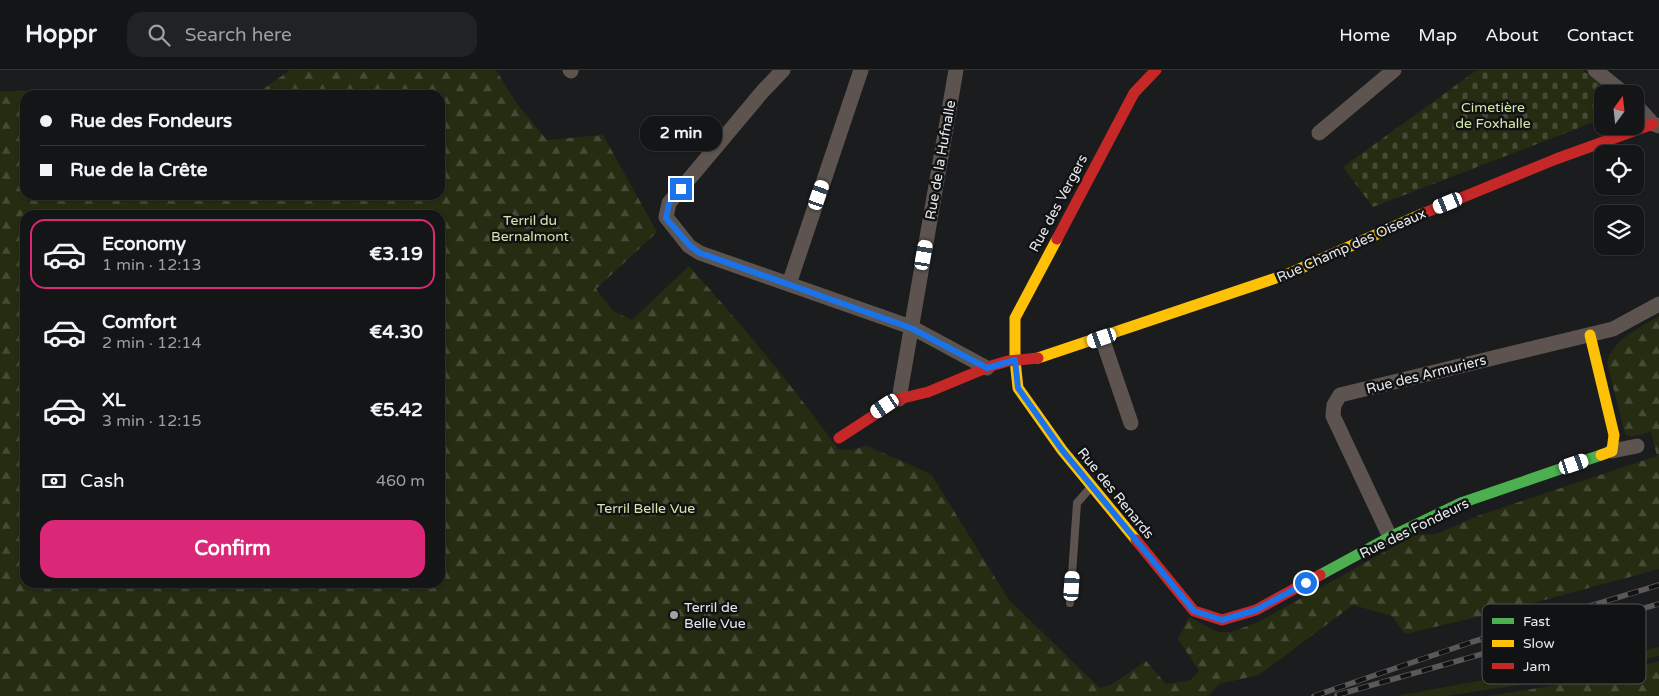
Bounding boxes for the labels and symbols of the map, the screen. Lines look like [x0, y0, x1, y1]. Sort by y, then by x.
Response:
north arrow [1594, 85, 1644, 135]
street label: Rue de la Hufnalle [922, 99, 959, 221]
park label: Cimetière de Foxhalle [1455, 99, 1531, 132]
callout: 2 min [640, 116, 722, 152]
street label: Rue des Vergers [1026, 151, 1091, 255]
route end [670, 178, 692, 200]
car [807, 178, 830, 212]
car [1431, 190, 1464, 216]
street label: Rue Champ des Oiseaux [1274, 205, 1429, 286]
park label: Terril du Bernalmont [491, 212, 570, 245]
car [914, 239, 933, 271]
car [1085, 326, 1118, 350]
street label: Rue des Armuriers [1364, 351, 1488, 398]
car [868, 391, 901, 421]
street label: Rue des Renards [1074, 444, 1158, 542]
car [1557, 452, 1590, 476]
street label: Rue des Fondeurs [1357, 494, 1472, 562]
park label: Terril Belle Vue [597, 500, 695, 517]
car [1063, 571, 1080, 601]
route start [1295, 572, 1317, 594]
place label: Terril de Belle Vue [684, 599, 746, 632]
legend [1482, 604, 1646, 684]
marker: Terril de Belle Vue [668, 609, 680, 621]
text: Fast [1523, 613, 1551, 630]
text: Slow [1523, 635, 1555, 652]
text: Jam [1523, 658, 1550, 675]

